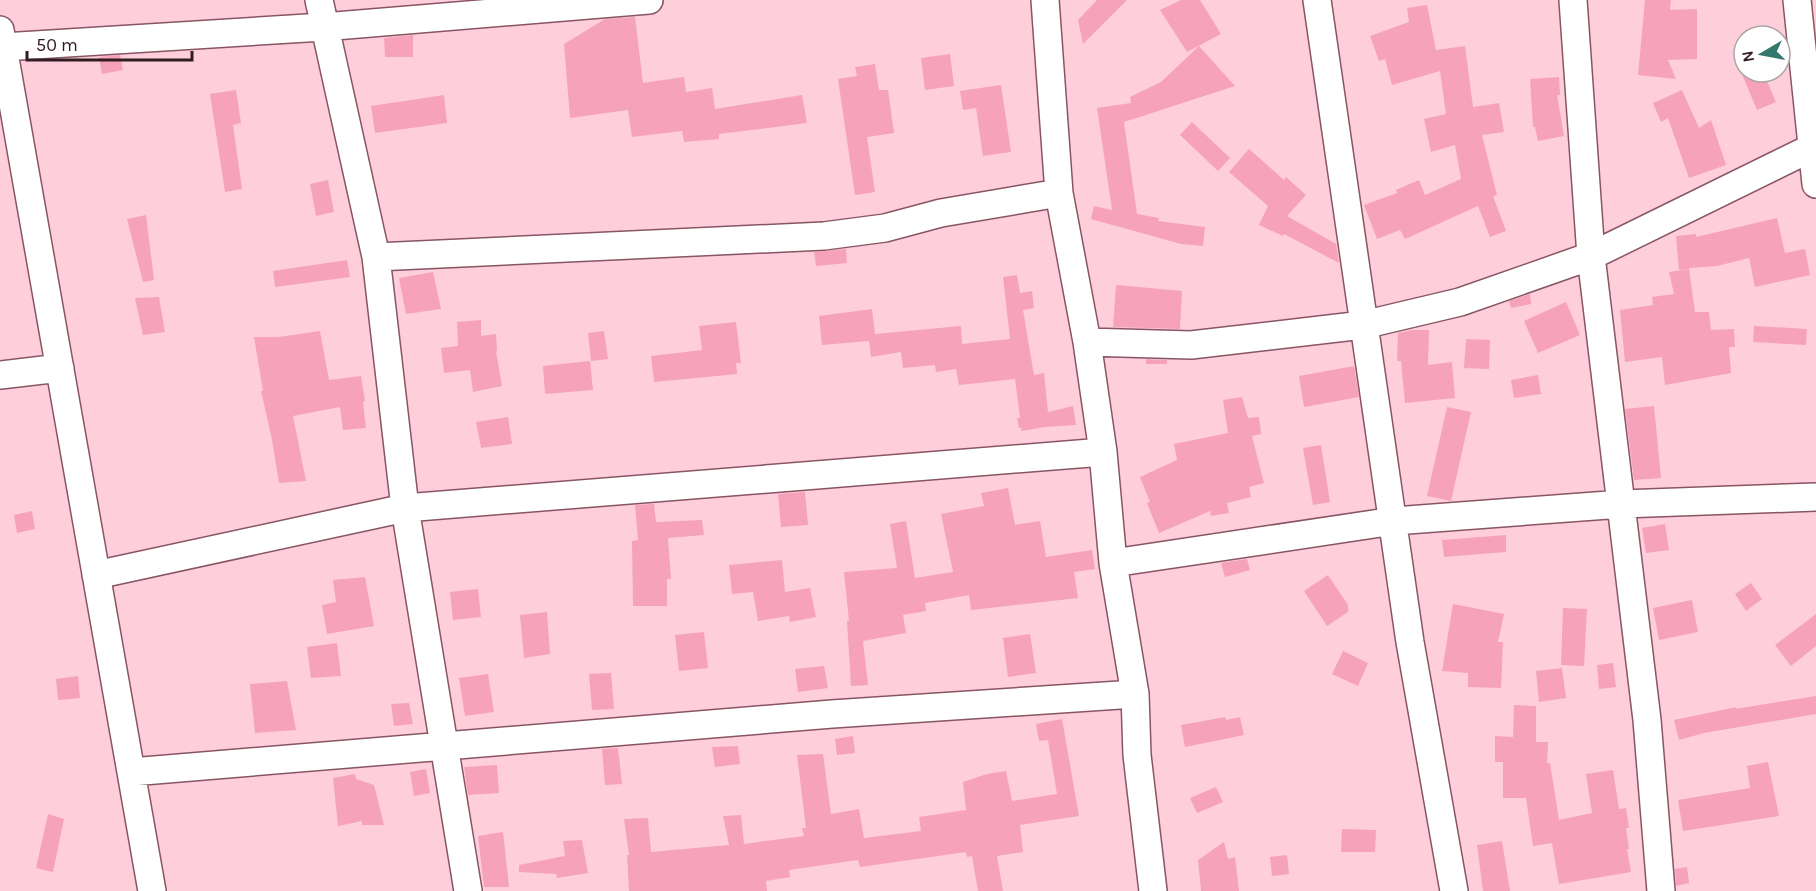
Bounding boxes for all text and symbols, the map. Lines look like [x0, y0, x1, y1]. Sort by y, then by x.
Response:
scale bar [27, 24, 192, 62]
north arrow [1732, 24, 1792, 84]
text: 50 m [36, 34, 78, 56]
text: N [1737, 49, 1758, 64]

